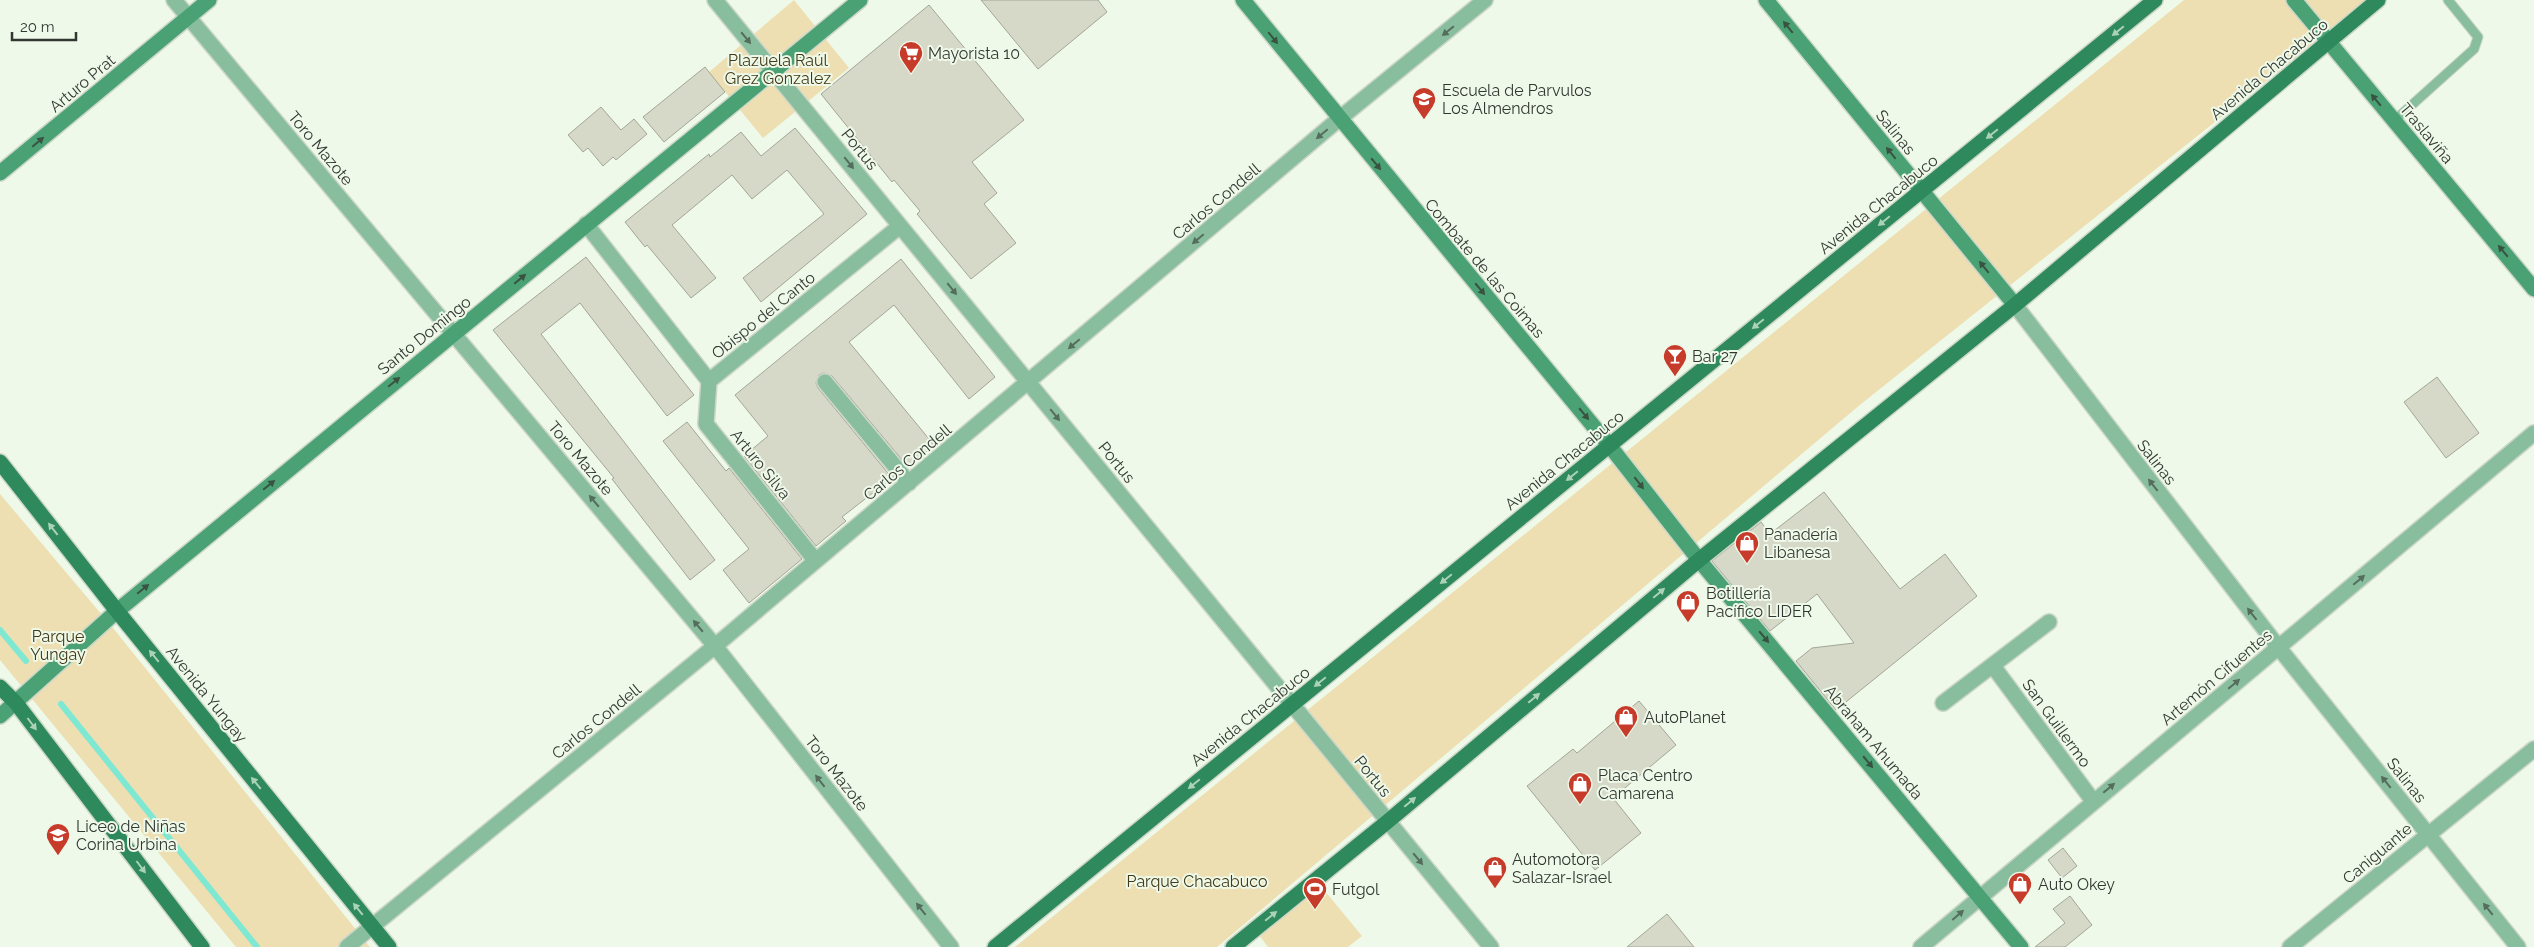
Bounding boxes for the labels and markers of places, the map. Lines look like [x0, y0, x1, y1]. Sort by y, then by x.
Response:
supermarket icon: Mayorista 10 [898, 40, 924, 74]
place label: Mayorista 10 [928, 44, 1020, 63]
place label: Escuela de Parvulos Los Almendros [1442, 81, 1592, 118]
school or university icon: Escuela de Parvulos Los Almendros [1411, 86, 1437, 120]
bar icon: Bar 27 [1662, 343, 1688, 377]
place label: Bar 27 [1692, 347, 1738, 366]
place label: Panadería Libanesa [1764, 525, 1838, 562]
shop icon: Panadería Libanesa [1734, 530, 1760, 564]
place label: Botillería Pacífico LIDER [1706, 584, 1812, 621]
shop icon: Botillería Pacífico LIDER [1675, 589, 1701, 623]
shop icon: AutoPlanet [1613, 704, 1639, 738]
place label: AutoPlanet [1644, 708, 1726, 727]
place label: Placa Centro Camarena [1598, 766, 1692, 803]
shop icon: Placa Centro Camarena [1567, 771, 1593, 805]
place label: Liceo de Niñas Corina Urbina [76, 817, 186, 854]
school or university icon: Liceo de Niñas Corina Urbina [45, 822, 71, 856]
place label: Automotora Salazar-Israel [1512, 850, 1612, 887]
shop icon: Automotora Salazar-Israel [1482, 855, 1508, 889]
shop icon: Auto Okey [2007, 871, 2033, 905]
place label: Auto Okey [2038, 875, 2115, 894]
sports icon: Futgol [1302, 876, 1328, 910]
place label: Futgol [1332, 880, 1380, 899]

